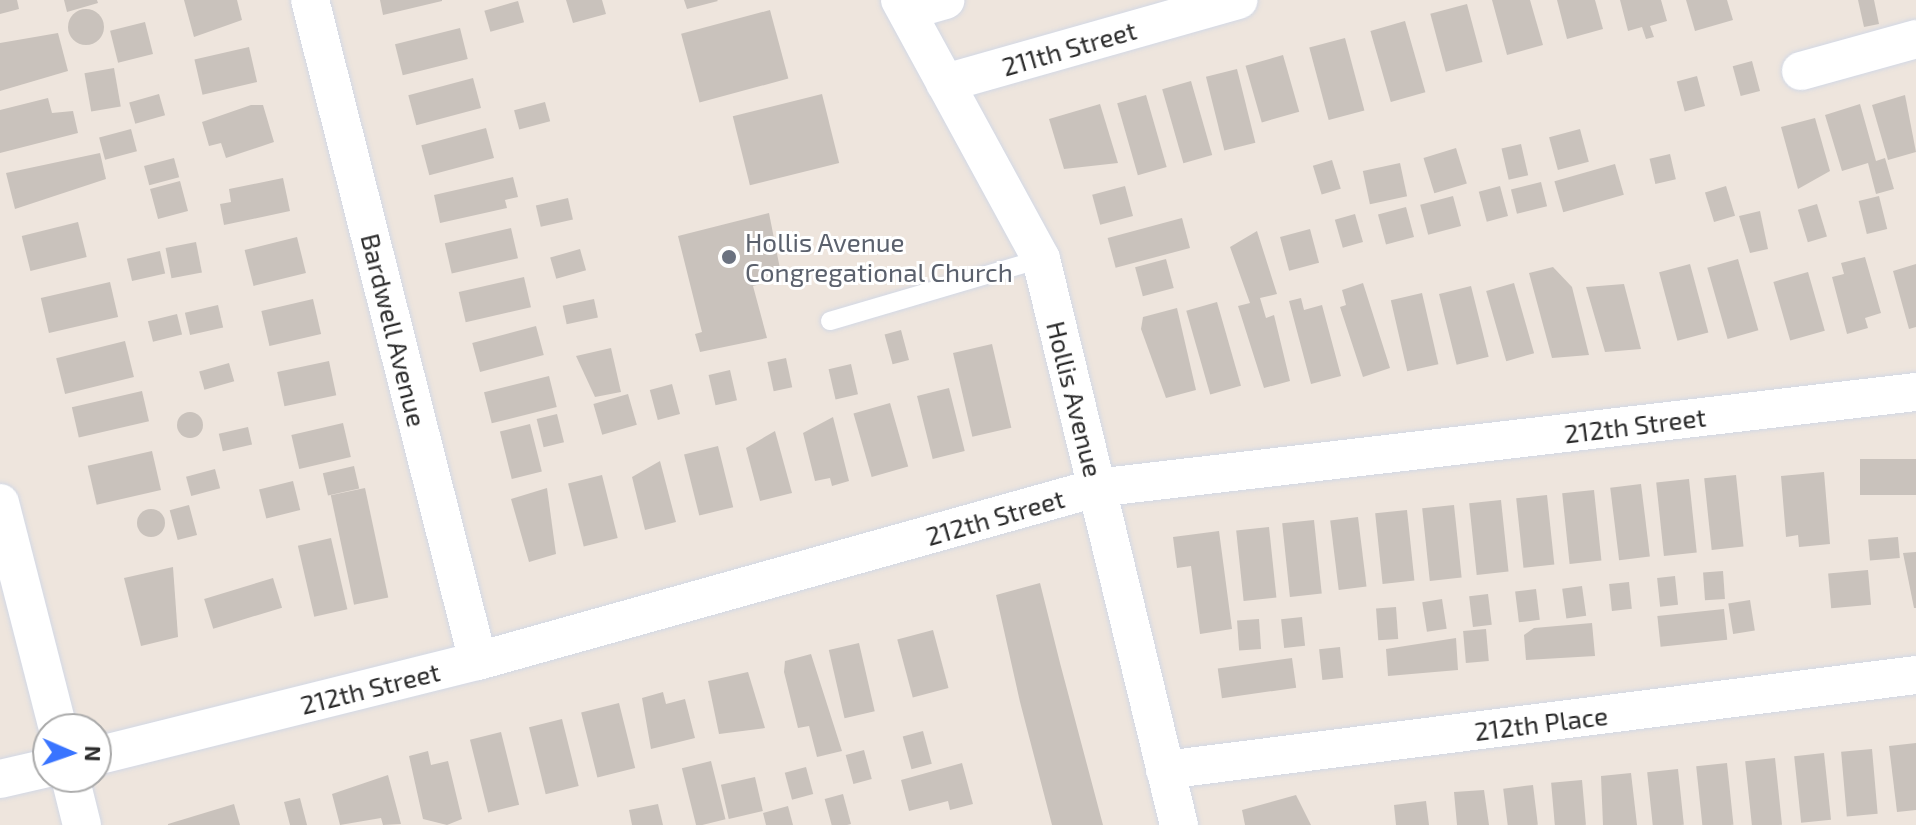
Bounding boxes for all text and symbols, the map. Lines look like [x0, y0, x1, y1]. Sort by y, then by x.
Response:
street label: 211th Street [998, 14, 1140, 82]
place label: Hollis Avenue Congregational Church [745, 226, 1014, 288]
street label: Bardwell Avenue [355, 230, 433, 430]
marker: Hollis Avenue Congregational Church [720, 248, 738, 266]
street label: Hollis Avenue [1040, 318, 1110, 480]
street label: 212th Street [1562, 401, 1708, 449]
street label: 212th Street [922, 482, 1068, 552]
street label: 212th Street [297, 656, 443, 720]
street label: 212th Place [1473, 699, 1609, 747]
north arrow [32, 713, 112, 793]
text: N [81, 745, 107, 762]

